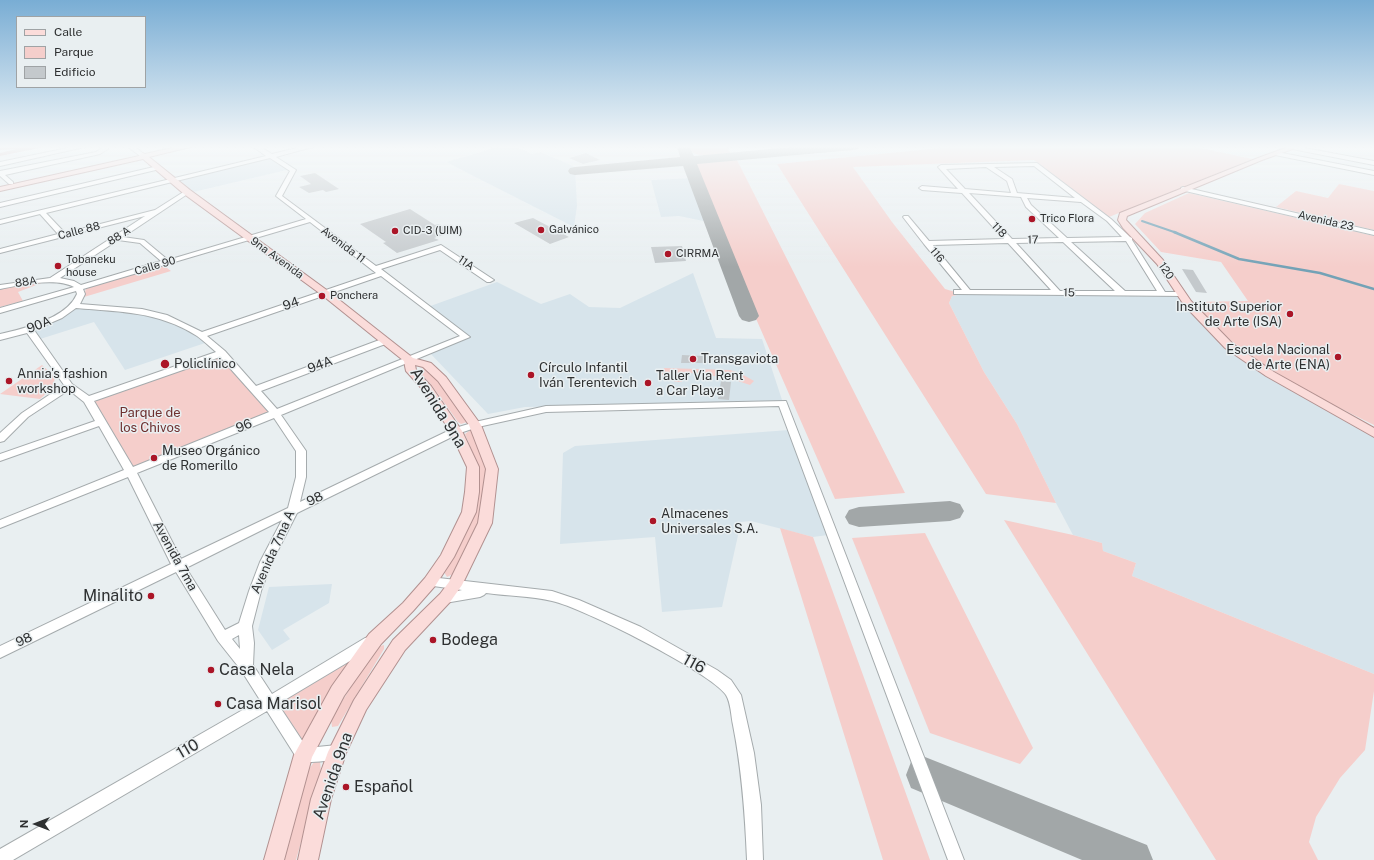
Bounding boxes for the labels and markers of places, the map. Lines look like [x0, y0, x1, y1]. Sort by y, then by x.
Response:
place label: Trico Flora [1040, 212, 1094, 226]
marker: Trico Flora [1027, 214, 1037, 224]
place label: Galvánico [549, 223, 599, 237]
place label: CID-3 (UIM) [403, 224, 462, 238]
marker: Galvánico [536, 225, 546, 235]
marker: CID-3 (UIM) [390, 226, 400, 236]
place label: CIRRMA [676, 247, 719, 261]
marker: CIRRMA [663, 249, 673, 259]
place label: Tobaneku house [66, 253, 116, 279]
marker: Tobaneku house [53, 261, 63, 271]
place label: Ponchera [330, 289, 378, 303]
marker: Ponchera [317, 291, 327, 301]
place label: Instituto Superior de Arte (ISA) [1176, 299, 1282, 330]
marker: Instituto Superior de Arte (ISA) [1285, 309, 1295, 319]
place label: Escuela Nacional de Arte (ENA) [1226, 342, 1330, 373]
place label: Transgaviota [701, 351, 778, 367]
marker: Escuela Nacional de Arte (ENA) [1333, 352, 1343, 362]
marker: Transgaviota [688, 354, 698, 364]
place label: Policlínico [174, 356, 236, 372]
marker: Policlínico [159, 358, 171, 370]
place label: Círculo Infantil Iván Terentevich [539, 360, 637, 391]
place label: Annia's fashion workshop [17, 366, 107, 397]
place label: Taller Via Rent a Car Playa [656, 368, 744, 399]
marker: Círculo Infantil Iván Terentevich [526, 370, 536, 380]
marker: Annia's fashion workshop [4, 376, 14, 386]
marker: Taller Via Rent a Car Playa [643, 378, 653, 388]
place label: Museo Orgánico de Romerillo [162, 443, 260, 474]
marker: Museo Orgánico de Romerillo [149, 453, 159, 463]
place label: Almacenes Universales S.A. [661, 506, 758, 537]
marker: Almacenes Universales S.A. [648, 516, 658, 526]
place label: Minalito [83, 586, 143, 606]
marker: Minalito [146, 591, 156, 601]
place label: Bodega [441, 630, 498, 650]
marker: Bodega [428, 635, 438, 645]
place label: Casa Nela [219, 660, 294, 680]
marker: Casa Nela [206, 665, 216, 675]
place label: Casa Marisol [226, 694, 322, 714]
marker: Casa Marisol [213, 699, 223, 709]
place label: Español [354, 777, 413, 797]
marker: Español [341, 782, 351, 792]

